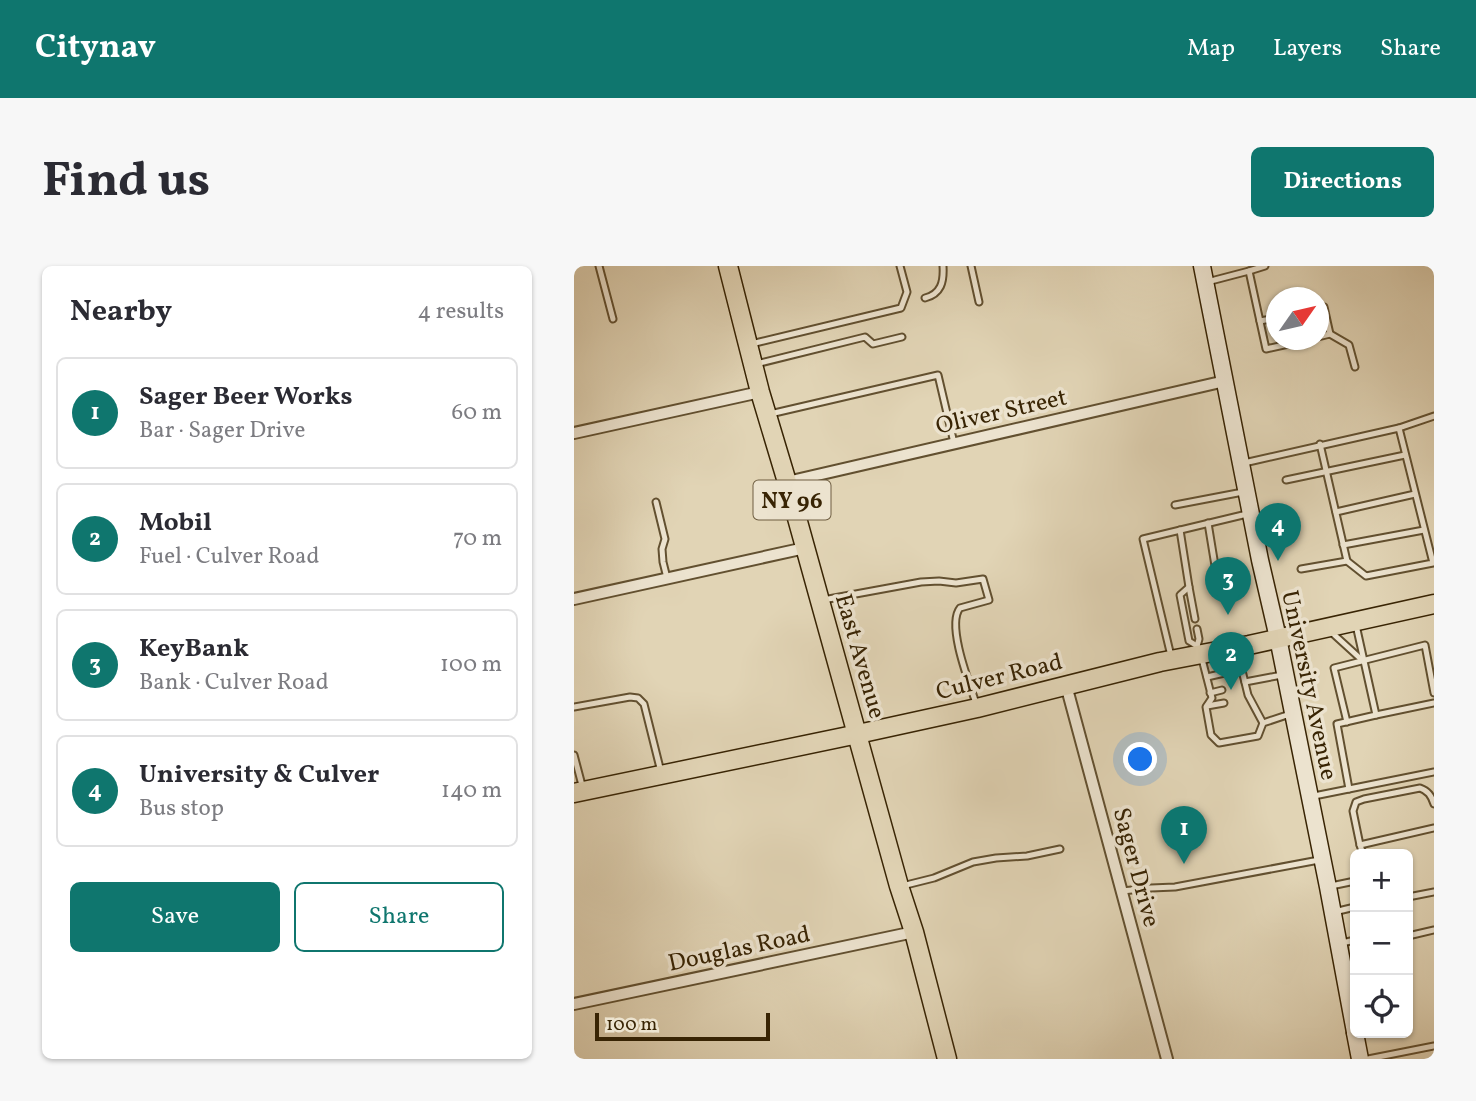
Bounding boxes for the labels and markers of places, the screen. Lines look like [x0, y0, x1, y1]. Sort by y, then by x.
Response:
pin: 4 [1255, 503, 1301, 561]
pin: 3 [1205, 557, 1251, 615]
pin: 2 [1208, 632, 1254, 690]
pin: 1 [1161, 806, 1207, 864]

